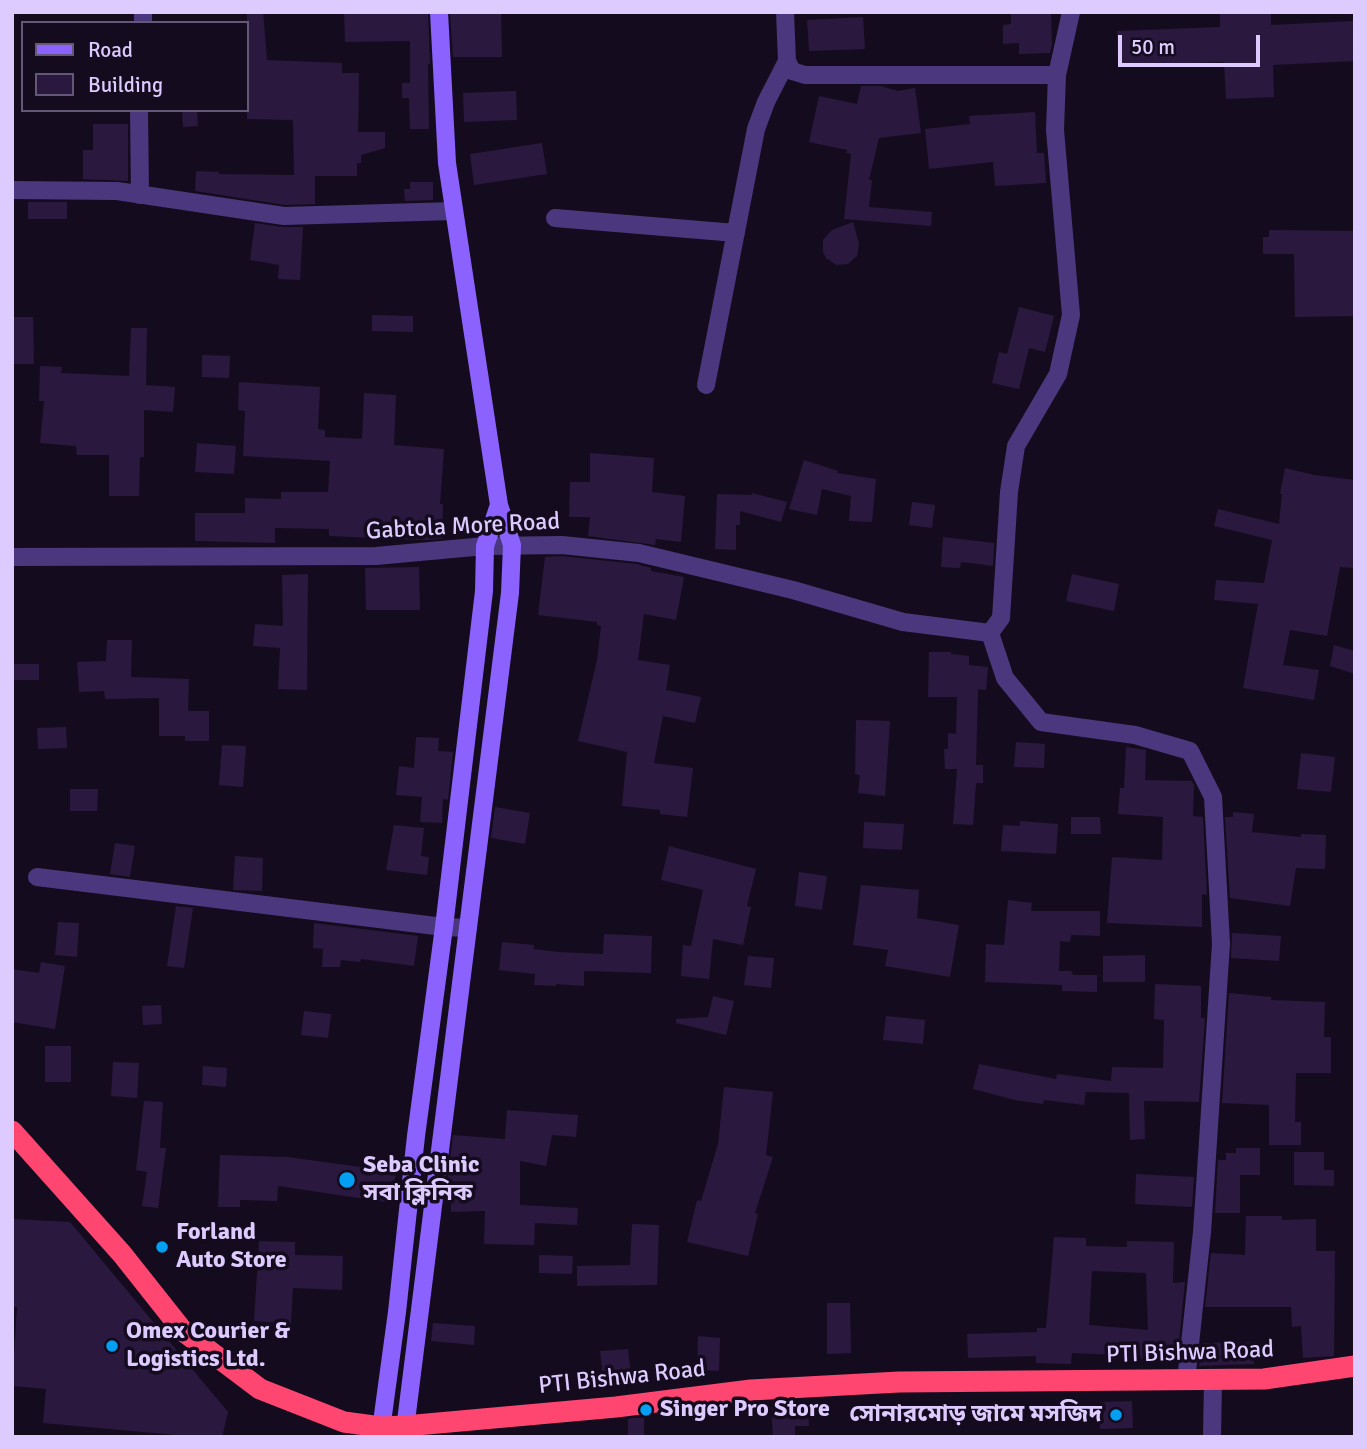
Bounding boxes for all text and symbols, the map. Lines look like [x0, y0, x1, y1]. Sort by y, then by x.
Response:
legend [21, 21, 248, 112]
scale bar [1122, 21, 1264, 65]
text: 50 m [1131, 34, 1175, 60]
text: Road [88, 37, 133, 63]
text: Building [88, 72, 163, 98]
street label: Gabtola More Road [365, 508, 561, 546]
place label: Seba Clinic সবা ক্লিনিক [363, 1152, 479, 1208]
marker: Seba Clinic সবা ক্লিনিক [337, 1170, 357, 1190]
place label: Forland Auto Store [176, 1219, 287, 1275]
marker: Forland Auto Store [154, 1239, 170, 1255]
place label: Omex Courier & Logistics Ltd. [126, 1318, 290, 1374]
street label: PTI Bishwa Road [1106, 1336, 1274, 1370]
marker: Omex Courier & Logistics Ltd. [104, 1338, 120, 1354]
street label: PTI Bishwa Road [537, 1355, 707, 1401]
place label: Singer Pro Store [660, 1396, 830, 1424]
place label: সোনারমোড় জামে মসজিদ [849, 1401, 1102, 1429]
marker: Singer Pro Store [638, 1402, 654, 1418]
marker: সোনারমোড় জামে মসজিদ [1108, 1407, 1124, 1423]

